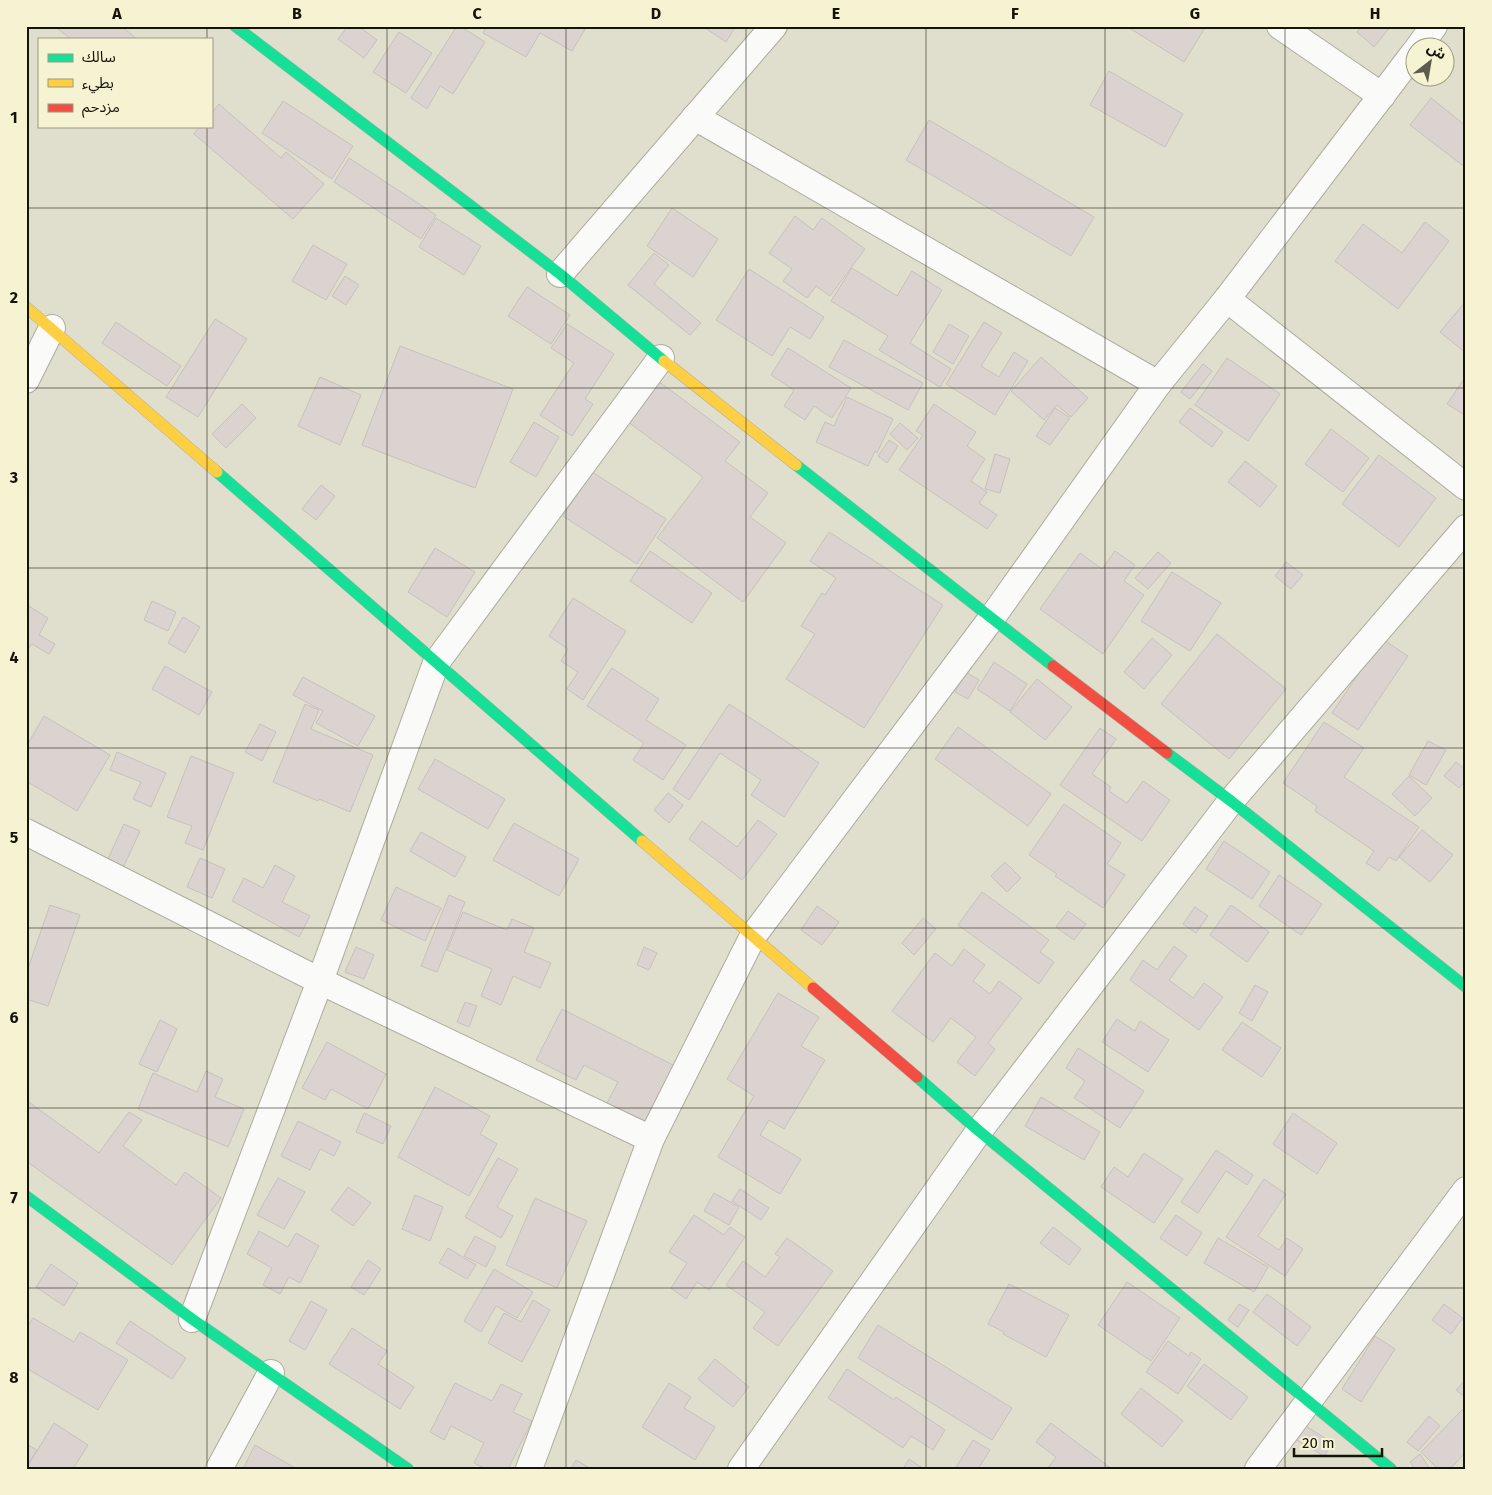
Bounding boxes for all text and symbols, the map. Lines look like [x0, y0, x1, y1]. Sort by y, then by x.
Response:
text: A [111, 4, 122, 23]
text: B [292, 4, 302, 23]
text: C [472, 4, 482, 23]
text: D [651, 4, 661, 23]
text: E [832, 4, 840, 23]
text: F [1011, 4, 1019, 23]
text: G [1190, 4, 1200, 23]
text: H [1370, 4, 1380, 23]
legend [38, 38, 212, 128]
north arrow [1404, 38, 1454, 88]
text: ش [1424, 39, 1449, 64]
text: سالك [82, 48, 116, 66]
text: بطيء [82, 74, 114, 94]
text: مزدحم [82, 98, 120, 118]
text: 1 [10, 108, 18, 127]
text: 2 [10, 288, 18, 307]
text: 3 [9, 468, 18, 487]
text: 4 [9, 648, 19, 667]
text: 5 [10, 828, 19, 847]
text: 6 [9, 1008, 19, 1027]
text: 7 [10, 1188, 18, 1207]
text: 8 [9, 1368, 19, 1387]
scale bar [1294, 1425, 1382, 1457]
text: 20 m [1302, 1434, 1335, 1452]

